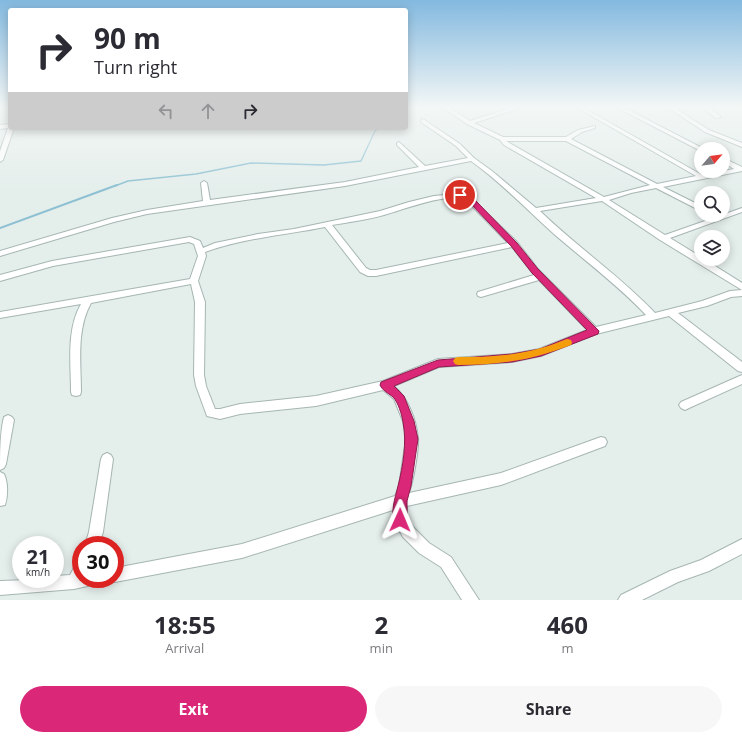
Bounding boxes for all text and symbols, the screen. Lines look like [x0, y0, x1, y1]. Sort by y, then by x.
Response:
text: 90 m [94, 19, 161, 57]
icon: right [28, 24, 80, 76]
text: Turn right [94, 55, 177, 79]
icon: left [155, 100, 177, 122]
icon: ahead [197, 100, 219, 122]
icon: right [239, 100, 261, 122]
north arrow [694, 142, 730, 178]
map controls [694, 142, 730, 266]
pin [443, 178, 477, 212]
icon: arrive [449, 184, 471, 206]
button: search [694, 186, 730, 222]
button: layers [694, 230, 730, 266]
position arrow [379, 499, 421, 541]
speed limit sign: 30 [72, 536, 124, 588]
text: 21 [27, 543, 49, 570]
text: km/h [26, 565, 50, 579]
text: 18:55 [154, 608, 216, 641]
text: 2 [374, 608, 388, 641]
text: 460 [547, 608, 588, 641]
text: Arrival [165, 639, 204, 657]
text: min [370, 639, 393, 657]
text: m [561, 639, 573, 657]
button: Exit [20, 686, 367, 732]
button: Share [375, 686, 722, 732]

